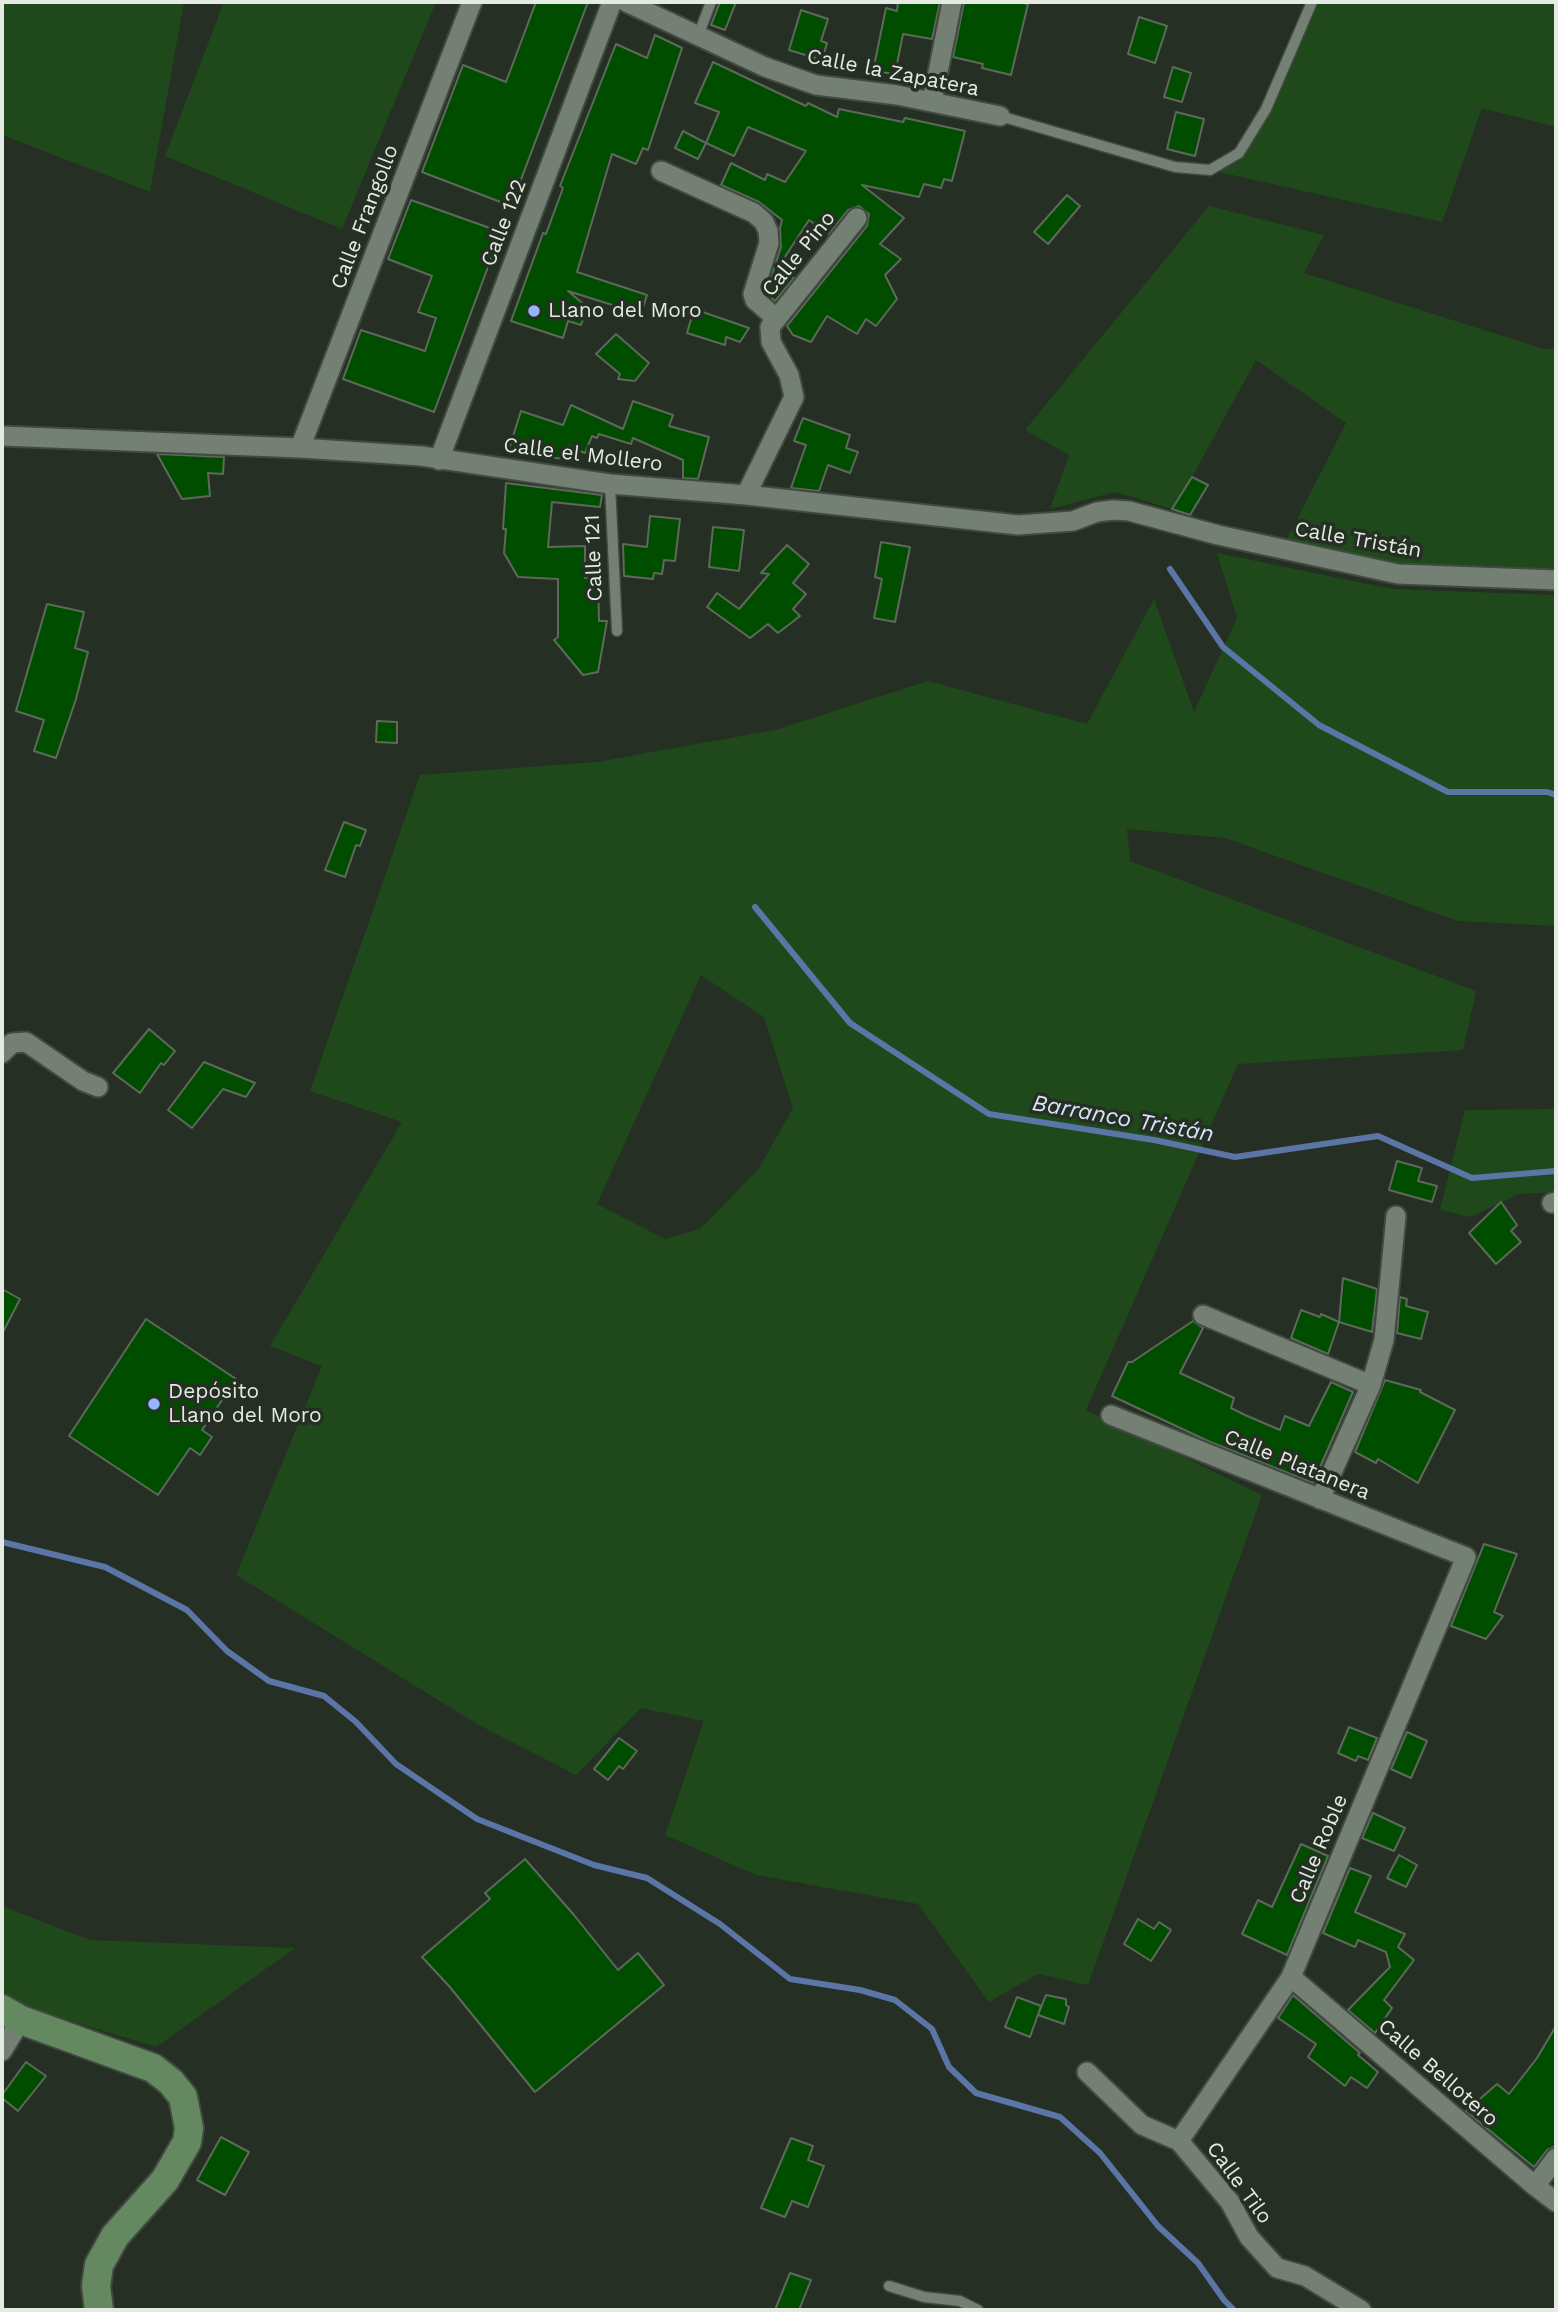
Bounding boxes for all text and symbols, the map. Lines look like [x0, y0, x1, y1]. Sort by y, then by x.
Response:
street label: Calle la Zapatera [805, 44, 981, 102]
street label: Calle Frangollo [326, 141, 404, 293]
street label: Calle 122 [476, 176, 532, 270]
street label: Calle Pino [757, 206, 841, 302]
place label: Llano del Moro [548, 298, 702, 324]
marker: Llano del Moro [526, 303, 542, 319]
street label: Calle el Mollero [502, 433, 664, 477]
street label: Calle 121 [580, 514, 608, 602]
street label: Calle Tristán [1293, 516, 1423, 564]
water label: Barranco Tristán [1030, 1089, 1216, 1149]
place label: Depósito Llano del Moro [168, 1379, 322, 1429]
marker: Depósito Llano del Moro [146, 1396, 162, 1412]
street label: Calle Platanera [1220, 1424, 1374, 1506]
street label: Calle Roble [1285, 1791, 1353, 1907]
street label: Calle Bellotero [1373, 2014, 1503, 2132]
street label: Calle Tilo [1201, 2137, 1277, 2229]

